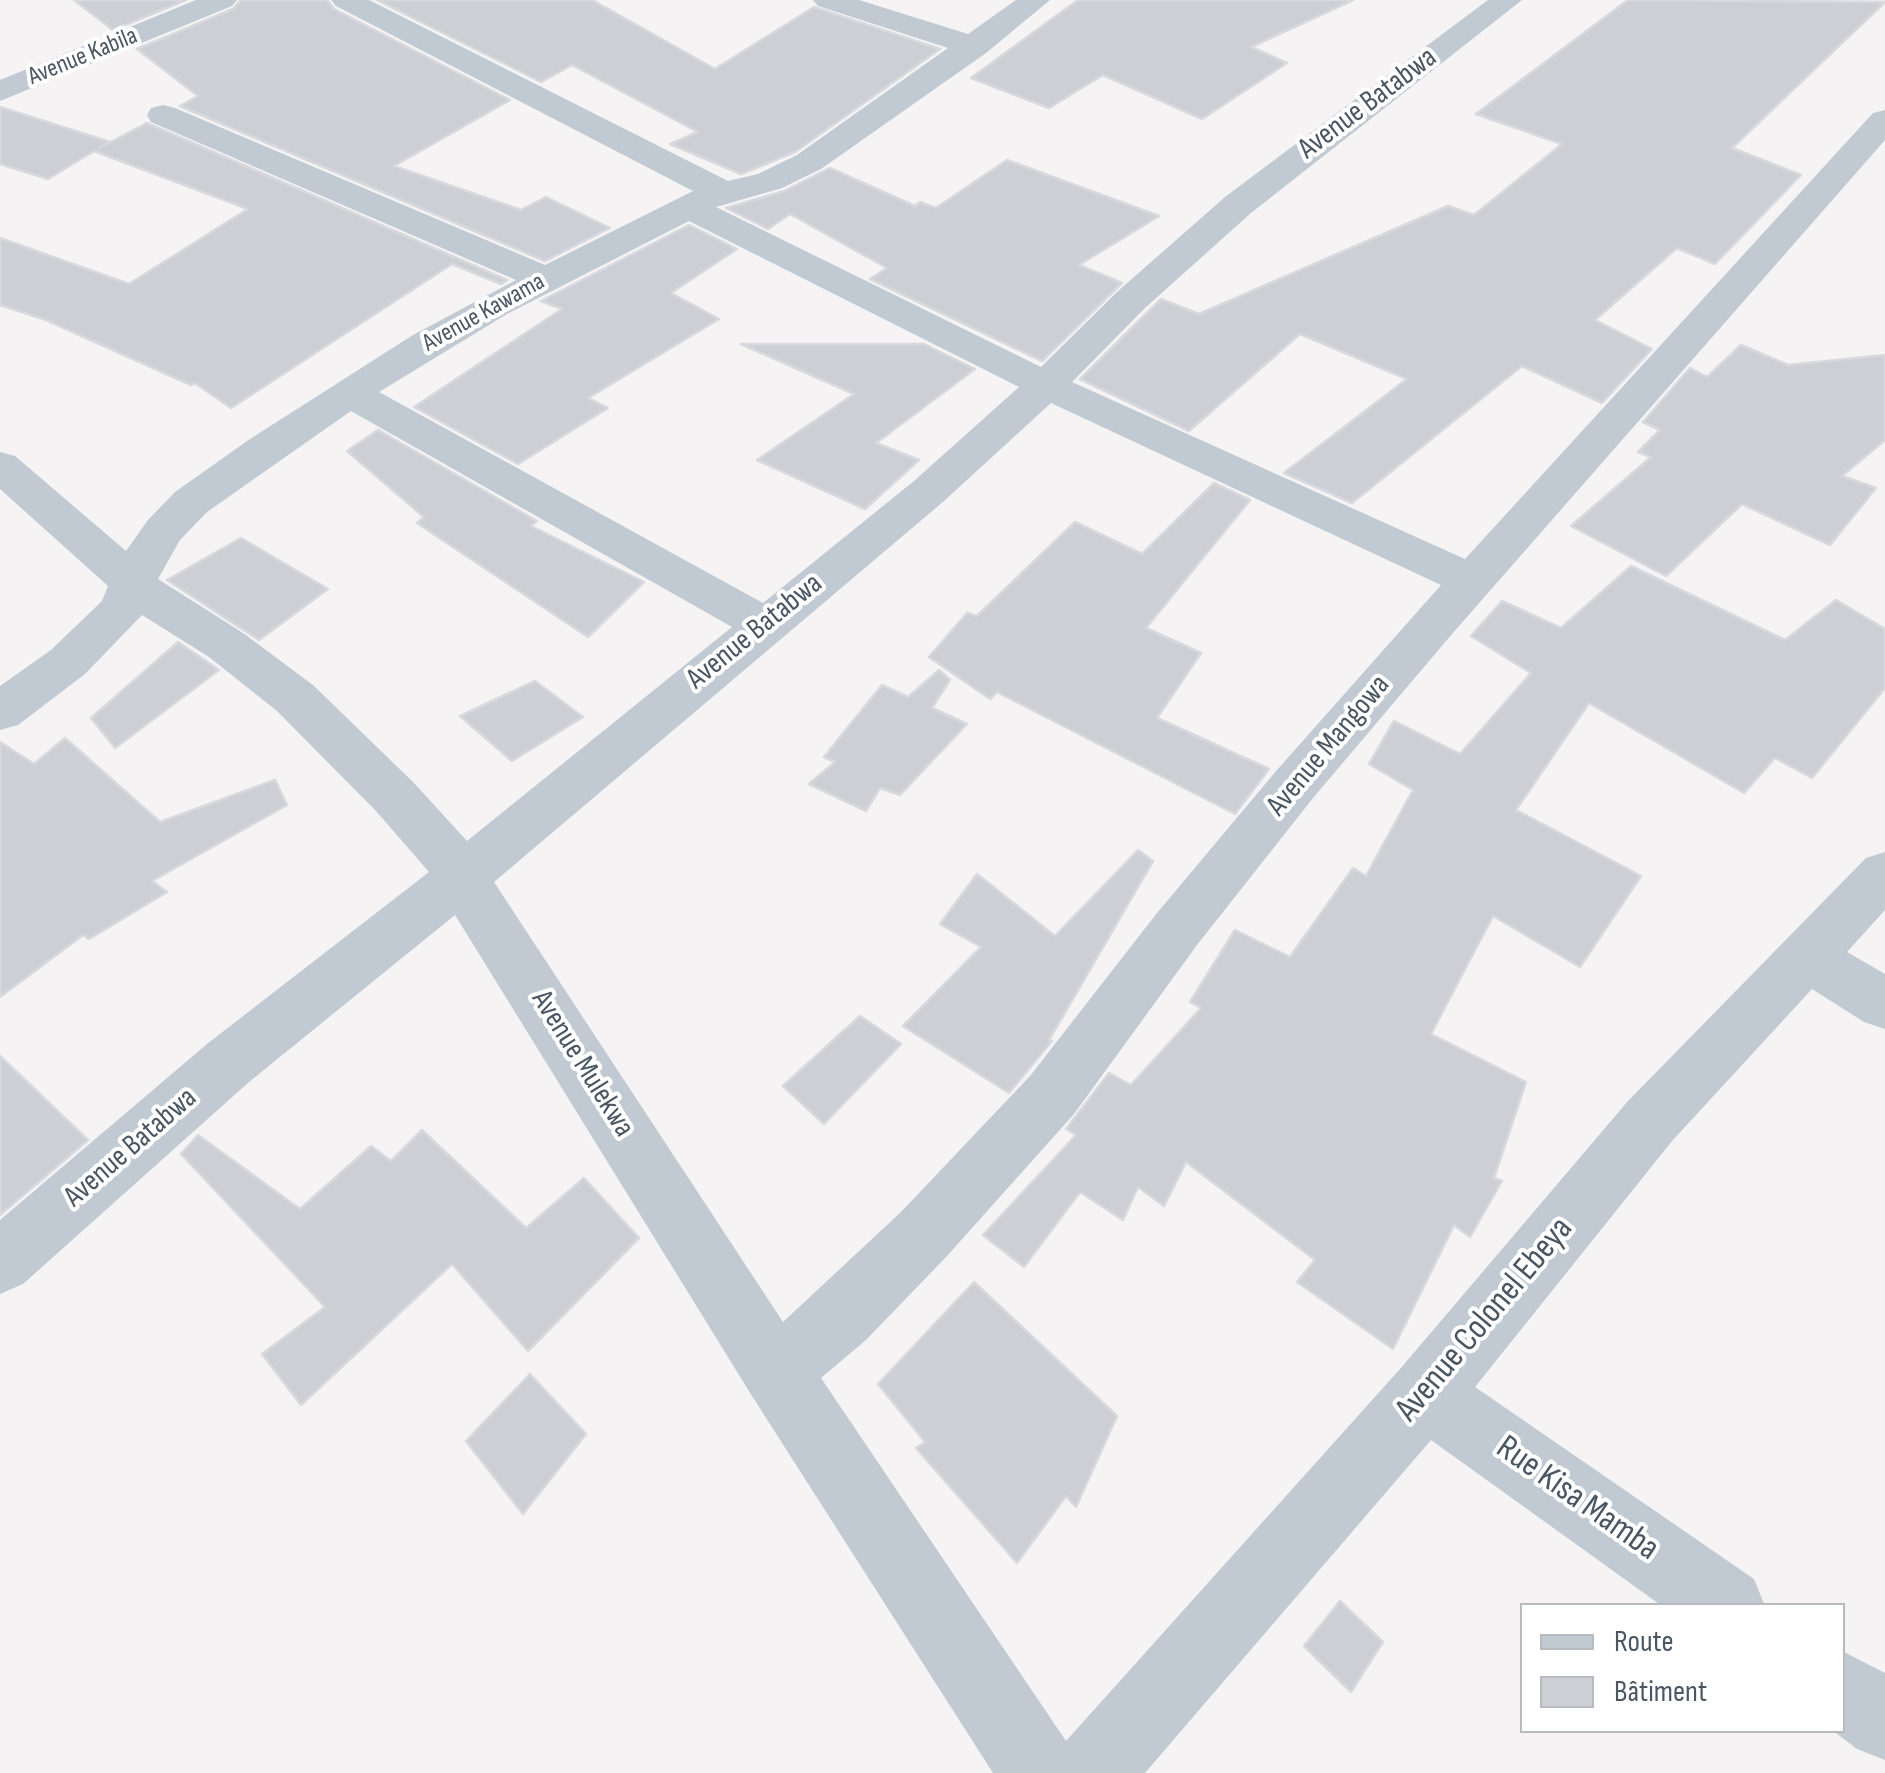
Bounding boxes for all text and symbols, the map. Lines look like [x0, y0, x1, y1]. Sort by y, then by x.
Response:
street label: Avenue Kabila [24, 22, 142, 92]
street label: Avenue Batabwa [1292, 40, 1444, 168]
street label: Avenue Kawama [418, 267, 550, 359]
street label: Avenue Batabwa [680, 566, 830, 698]
street label: Avenue Mangowa [1260, 668, 1398, 824]
street label: Avenue Mulekwa [523, 984, 641, 1144]
street label: Avenue Batabwa [57, 1081, 205, 1215]
street label: Avenue Colonel Ebeya [1387, 1209, 1583, 1431]
street label: Rue Kisa Mamba [1488, 1428, 1666, 1570]
legend [1520, 1603, 1845, 1733]
text: Route [1614, 1624, 1673, 1660]
text: Bâtiment [1614, 1674, 1707, 1710]

